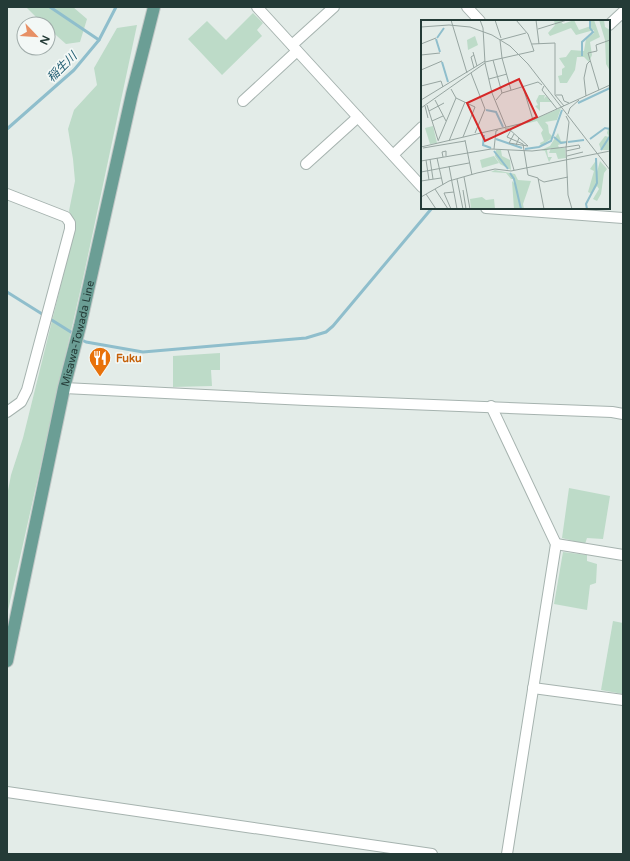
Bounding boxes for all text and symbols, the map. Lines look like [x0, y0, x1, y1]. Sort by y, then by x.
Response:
north arrow [16, 16, 56, 56]
inset map [421, 20, 610, 209]
text: N [37, 33, 52, 47]
water label: 稲生川 [44, 48, 81, 85]
street label: Misawa-Towada Line [59, 279, 97, 388]
restaurant icon: Fuku [87, 345, 113, 378]
place label: Fuku [116, 352, 142, 365]

